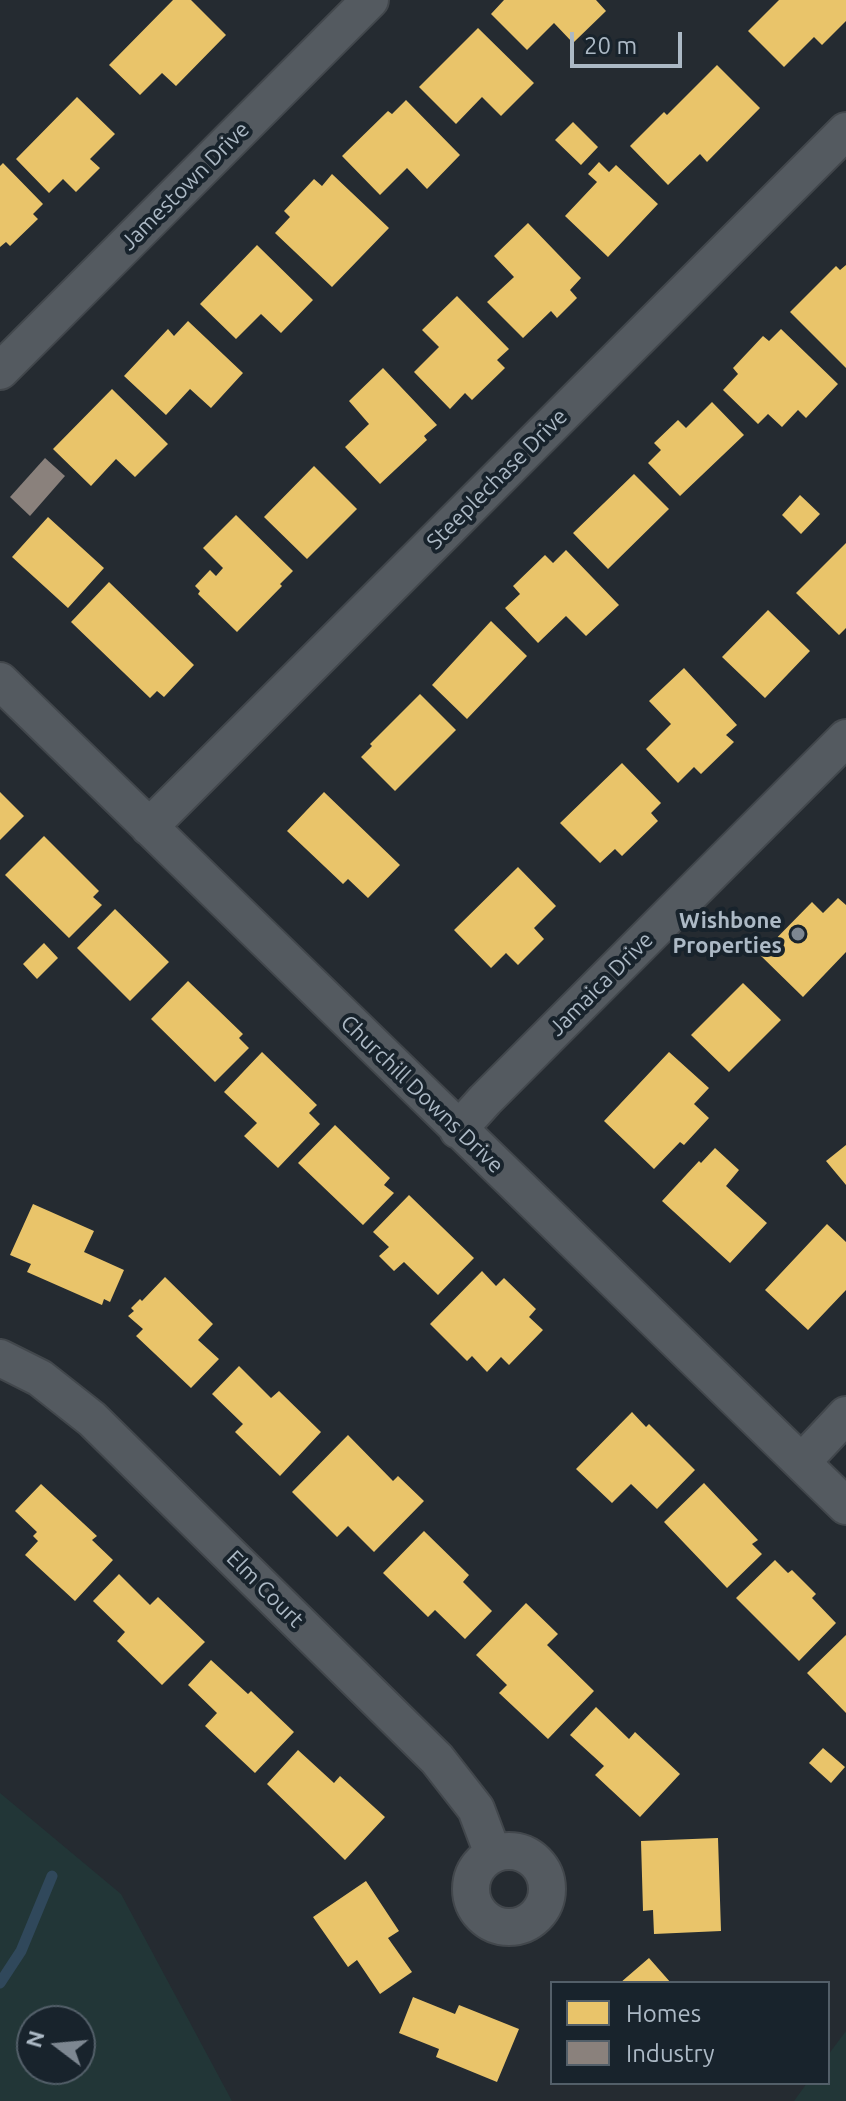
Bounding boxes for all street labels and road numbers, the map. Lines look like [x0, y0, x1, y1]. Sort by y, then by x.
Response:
street label: Jamestown Drive [115, 116, 255, 256]
street label: Steeplechase Drive [421, 403, 573, 555]
street label: Jamaica Drive [543, 926, 659, 1042]
street label: Churchill Downs Drive [335, 1009, 509, 1179]
street label: Elm Court [221, 1545, 309, 1633]

